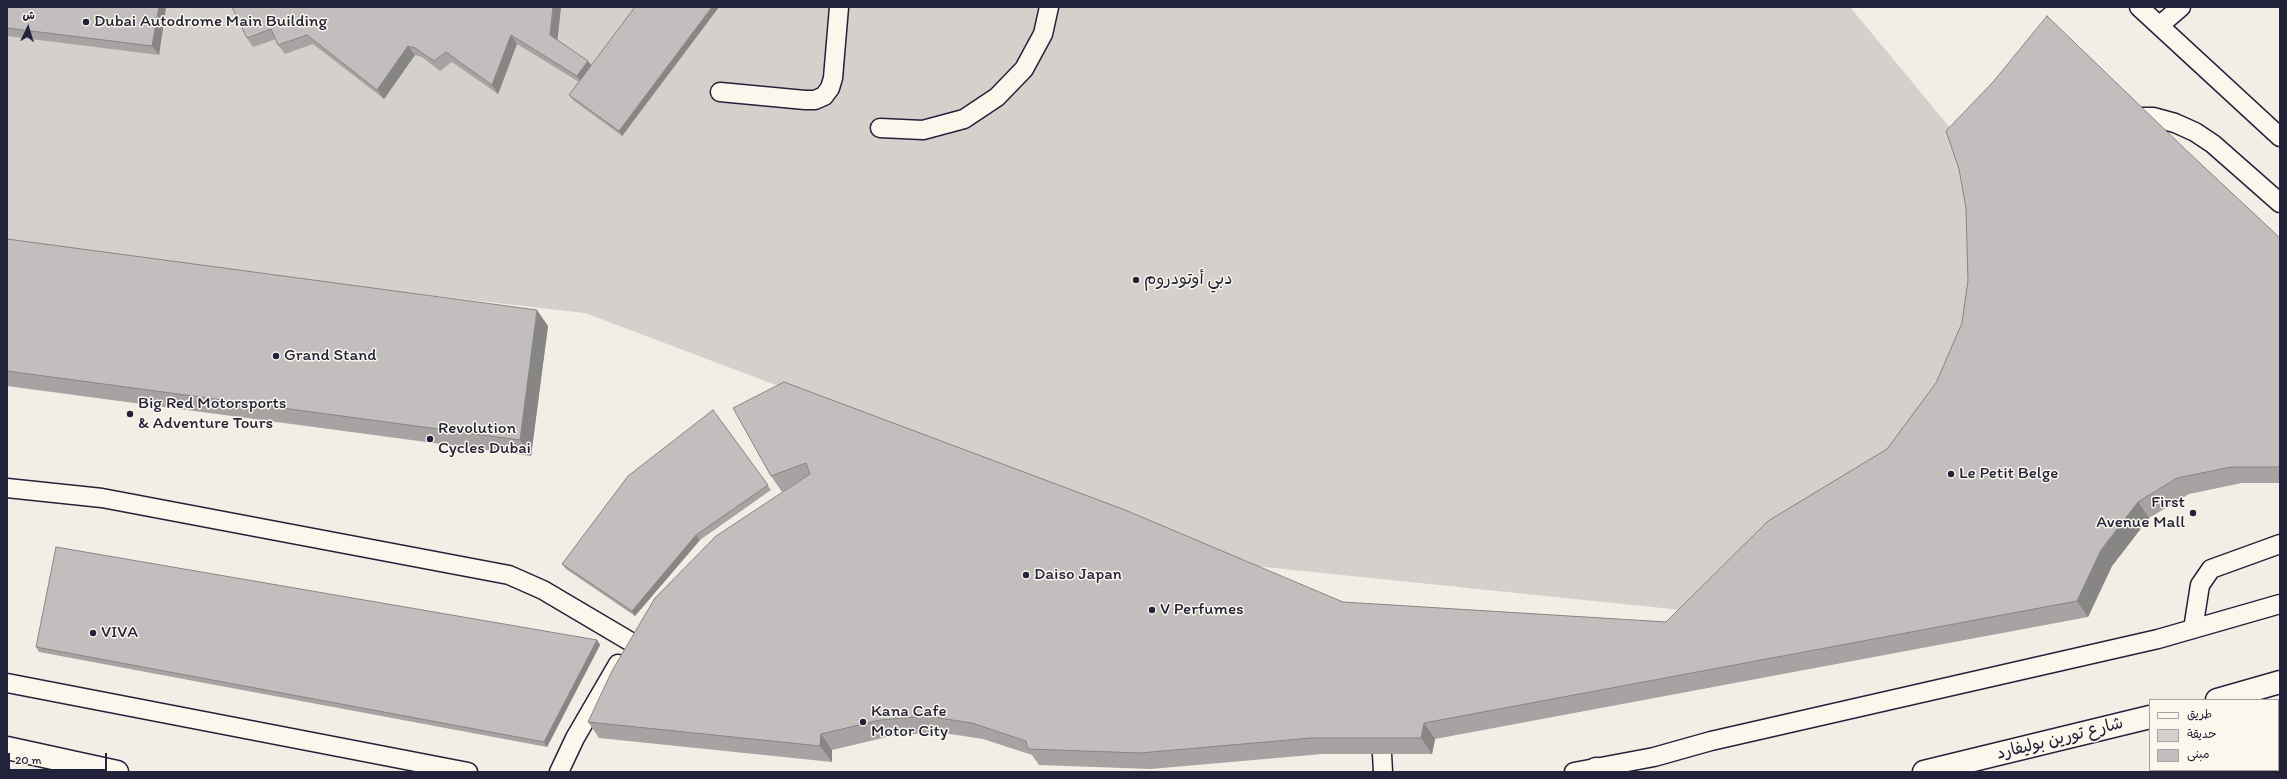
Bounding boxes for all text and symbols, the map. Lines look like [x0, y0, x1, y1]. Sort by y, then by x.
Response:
north arrow [8, 8, 48, 48]
text: ش [22, 9, 35, 22]
place label: Dubai Autodrome Main Building [94, 12, 327, 32]
marker: Dubai Autodrome Main Building [81, 17, 91, 27]
place label: دبي أوتودروم [1144, 270, 1232, 290]
marker: دبي أوتودروم [1131, 275, 1141, 285]
place label: Grand Stand [284, 346, 377, 366]
marker: Grand Stand [271, 351, 281, 361]
place label: Big Red Motorsports & Adventure Tours [138, 394, 286, 434]
marker: Big Red Motorsports & Adventure Tours [125, 409, 135, 419]
place label: Revolution Cycles Dubai [438, 419, 531, 459]
marker: Revolution Cycles Dubai [425, 434, 435, 444]
place label: Le Petit Belge [1959, 464, 2058, 484]
marker: Le Petit Belge [1946, 469, 1956, 479]
place label: First Avenue Mall [2096, 493, 2185, 533]
marker: First Avenue Mall [2188, 508, 2198, 518]
place label: Daiso Japan [1034, 565, 1122, 585]
marker: Daiso Japan [1021, 570, 1031, 580]
place label: V Perfumes [1160, 600, 1244, 620]
marker: V Perfumes [1147, 605, 1157, 615]
place label: VIVA [101, 623, 138, 643]
marker: VIVA [88, 628, 98, 638]
legend [2149, 699, 2279, 771]
place label: Kana Cafe Motor City [871, 702, 948, 742]
text: طريق [2187, 707, 2212, 721]
street label: شارع تورين بوليفارد [1994, 713, 2126, 765]
marker: Kana Cafe Motor City [858, 717, 868, 727]
text: حديقة [2187, 727, 2216, 741]
scale bar [10, 745, 109, 771]
text: مبنى [2187, 747, 2210, 761]
text: 20 m [15, 753, 42, 767]

